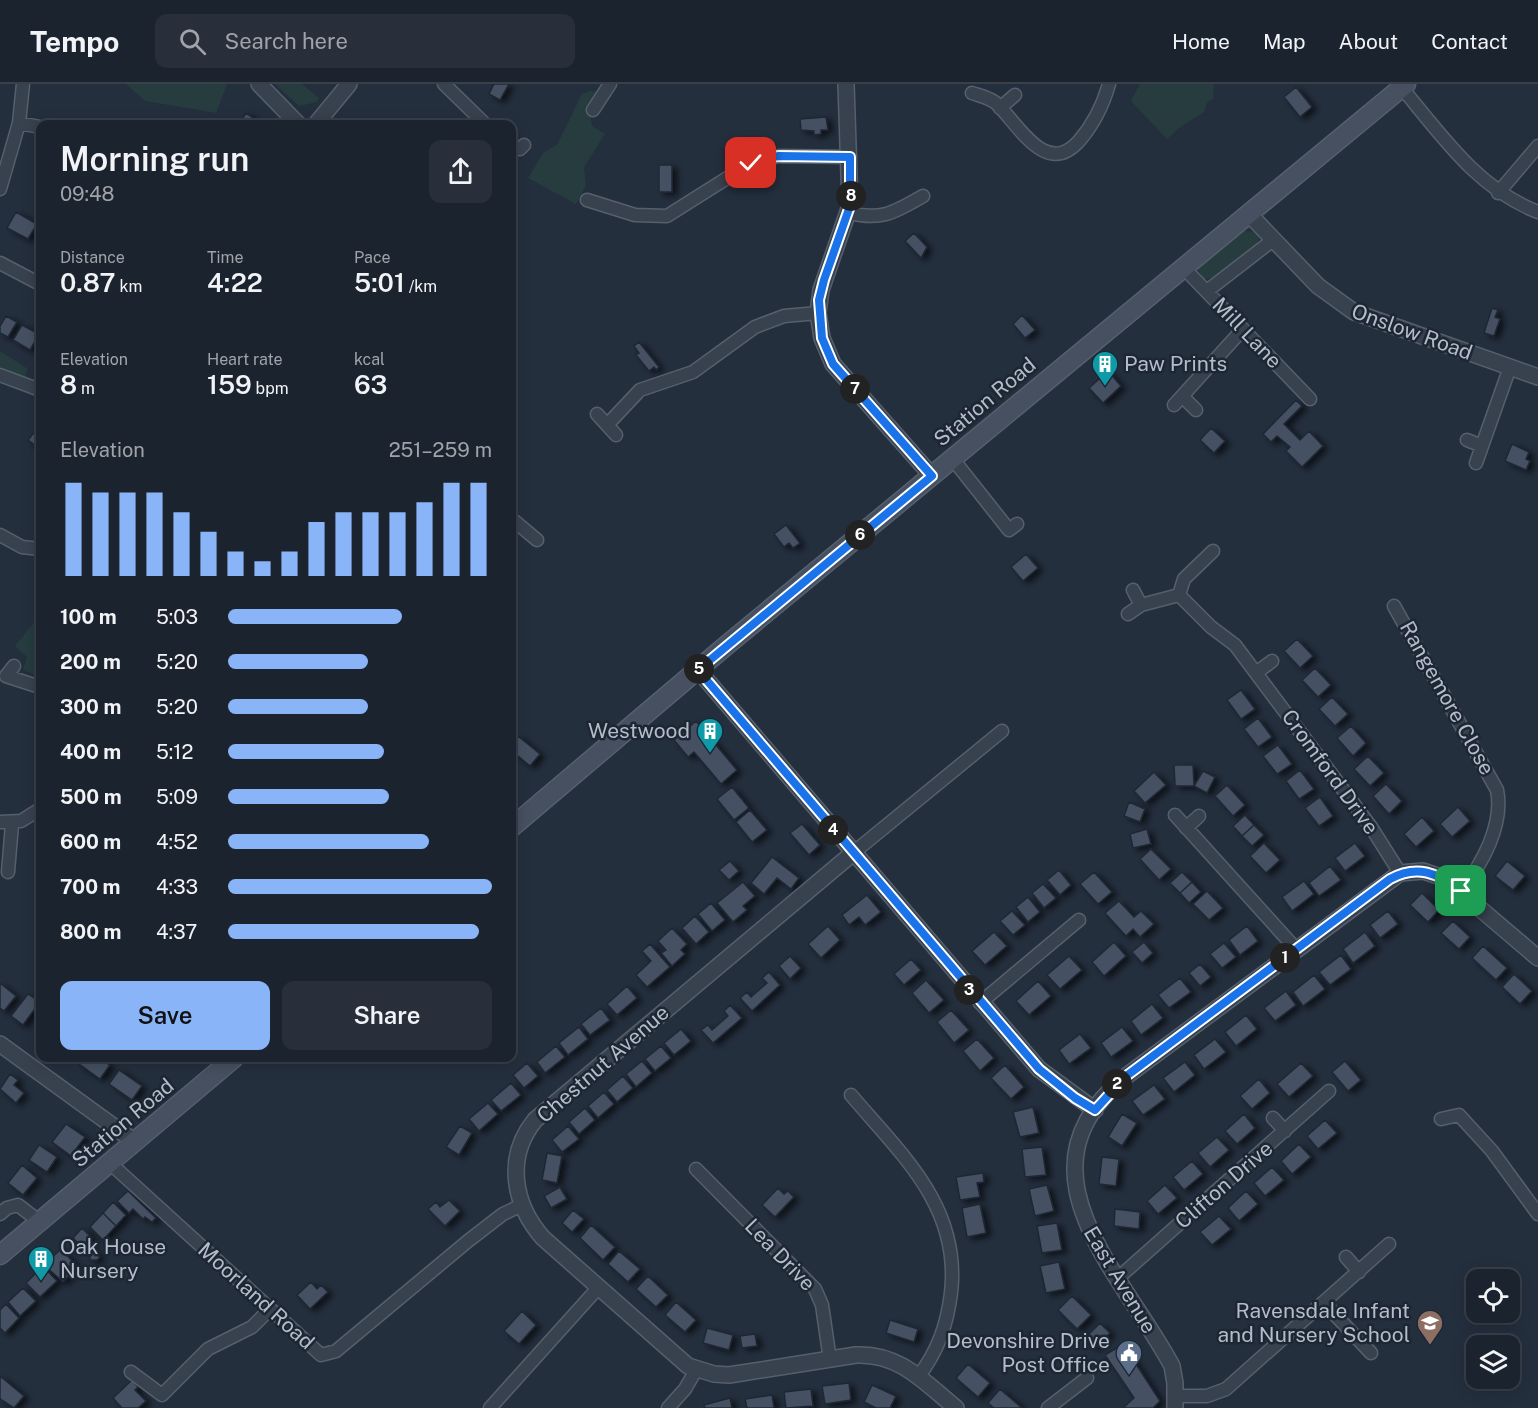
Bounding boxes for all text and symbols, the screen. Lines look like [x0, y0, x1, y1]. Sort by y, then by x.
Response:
search box [155, 14, 575, 68]
text: Tempo [30, 25, 119, 58]
icon: search [176, 25, 209, 58]
text: Search here [224, 28, 348, 54]
text: Home [1172, 29, 1230, 54]
text: Map [1263, 29, 1306, 54]
text: About [1339, 29, 1398, 54]
text: Contact [1431, 29, 1508, 54]
pin [725, 137, 776, 188]
text: Morning run [60, 140, 249, 178]
button: share [429, 140, 492, 203]
icon: check [734, 146, 767, 179]
pin: 8 [836, 181, 866, 211]
text: 09:48 [60, 182, 115, 206]
text: 8 [846, 186, 856, 205]
text: Distance [60, 248, 125, 267]
text: Time [207, 248, 243, 267]
text: Pace [354, 248, 391, 267]
text: 0.87 [60, 267, 116, 298]
text: 4:22 [207, 267, 263, 298]
text: 5:01 [354, 267, 405, 298]
text: km [116, 277, 142, 296]
text: /km [405, 277, 437, 296]
street label: Mill Lane [1208, 292, 1287, 373]
street label: Onslow Road [1348, 298, 1476, 365]
building icon: Paw Prints [1090, 349, 1120, 387]
text: Elevation [60, 350, 128, 369]
text: Heart rate [207, 350, 283, 369]
text: kcal [354, 350, 385, 369]
place label: Paw Prints [1124, 351, 1227, 376]
street label: Station Road [929, 352, 1041, 451]
text: 8 [60, 369, 77, 400]
text: 159 [207, 369, 252, 400]
text: 63 [354, 369, 387, 400]
pin: 7 [840, 374, 870, 404]
text: m [77, 379, 95, 398]
text: bpm [252, 379, 289, 398]
text: 7 [850, 379, 860, 398]
text: Elevation [60, 438, 145, 462]
text: 251–259 m [389, 438, 492, 462]
pin: 6 [845, 520, 875, 550]
text: 6 [855, 525, 865, 544]
text: 100 m [60, 605, 117, 629]
text: 5:03 [156, 605, 198, 629]
street label: Rangemore Close [1395, 617, 1500, 779]
text: 200 m [60, 650, 121, 674]
text: 5:20 [156, 650, 198, 674]
pin: 5 [684, 654, 714, 684]
text: 5 [694, 659, 704, 678]
text: 300 m [60, 695, 121, 719]
text: 5:20 [156, 695, 198, 719]
street label: Cromford Drive [1277, 704, 1384, 839]
building icon: Westwood [695, 716, 725, 754]
place label: Westwood [588, 718, 690, 743]
text: 400 m [60, 740, 121, 764]
text: 5:12 [156, 740, 193, 764]
text: 500 m [60, 785, 122, 809]
text: 5:09 [156, 785, 198, 809]
pin: 4 [818, 815, 848, 845]
text: 4 [828, 820, 838, 839]
text: 600 m [60, 830, 121, 854]
text: 4:52 [156, 830, 198, 854]
pin [1435, 865, 1486, 916]
icon: arrive [1444, 874, 1477, 907]
text: 700 m [60, 875, 120, 899]
text: 4:33 [156, 875, 198, 899]
text: 800 m [60, 920, 122, 944]
text: 4:37 [156, 920, 197, 944]
pin: 1 [1270, 943, 1300, 973]
text: 1 [1282, 948, 1288, 967]
pin: 3 [954, 975, 984, 1005]
text: 3 [964, 980, 974, 999]
button: Save [60, 981, 270, 1050]
button: Share [282, 981, 492, 1050]
street label: Chestnut Avenue [532, 1000, 674, 1128]
pin: 2 [1102, 1069, 1132, 1099]
street label: Station Road [67, 1073, 179, 1172]
text: 2 [1112, 1074, 1122, 1093]
street label: Clifton Drive [1170, 1136, 1277, 1234]
street label: Lea Drive [740, 1213, 821, 1296]
street label: East Avenue [1079, 1222, 1162, 1338]
place label: Oak House Nursery [60, 1234, 166, 1283]
street label: Moorland Road [193, 1237, 320, 1354]
building icon: Oak House Nursery [26, 1244, 56, 1282]
map controls [1466, 1269, 1520, 1389]
button: locate [1466, 1269, 1520, 1323]
place label: Ravensdale Infant and Nursery School [1217, 1298, 1410, 1347]
school or university icon: Ravensdale Infant and Nursery School [1415, 1308, 1445, 1346]
place label: Devonshire Drive Post Office [946, 1328, 1110, 1377]
button: layers [1466, 1335, 1520, 1389]
public building icon: Devonshire Drive Post Office [1114, 1338, 1144, 1376]

